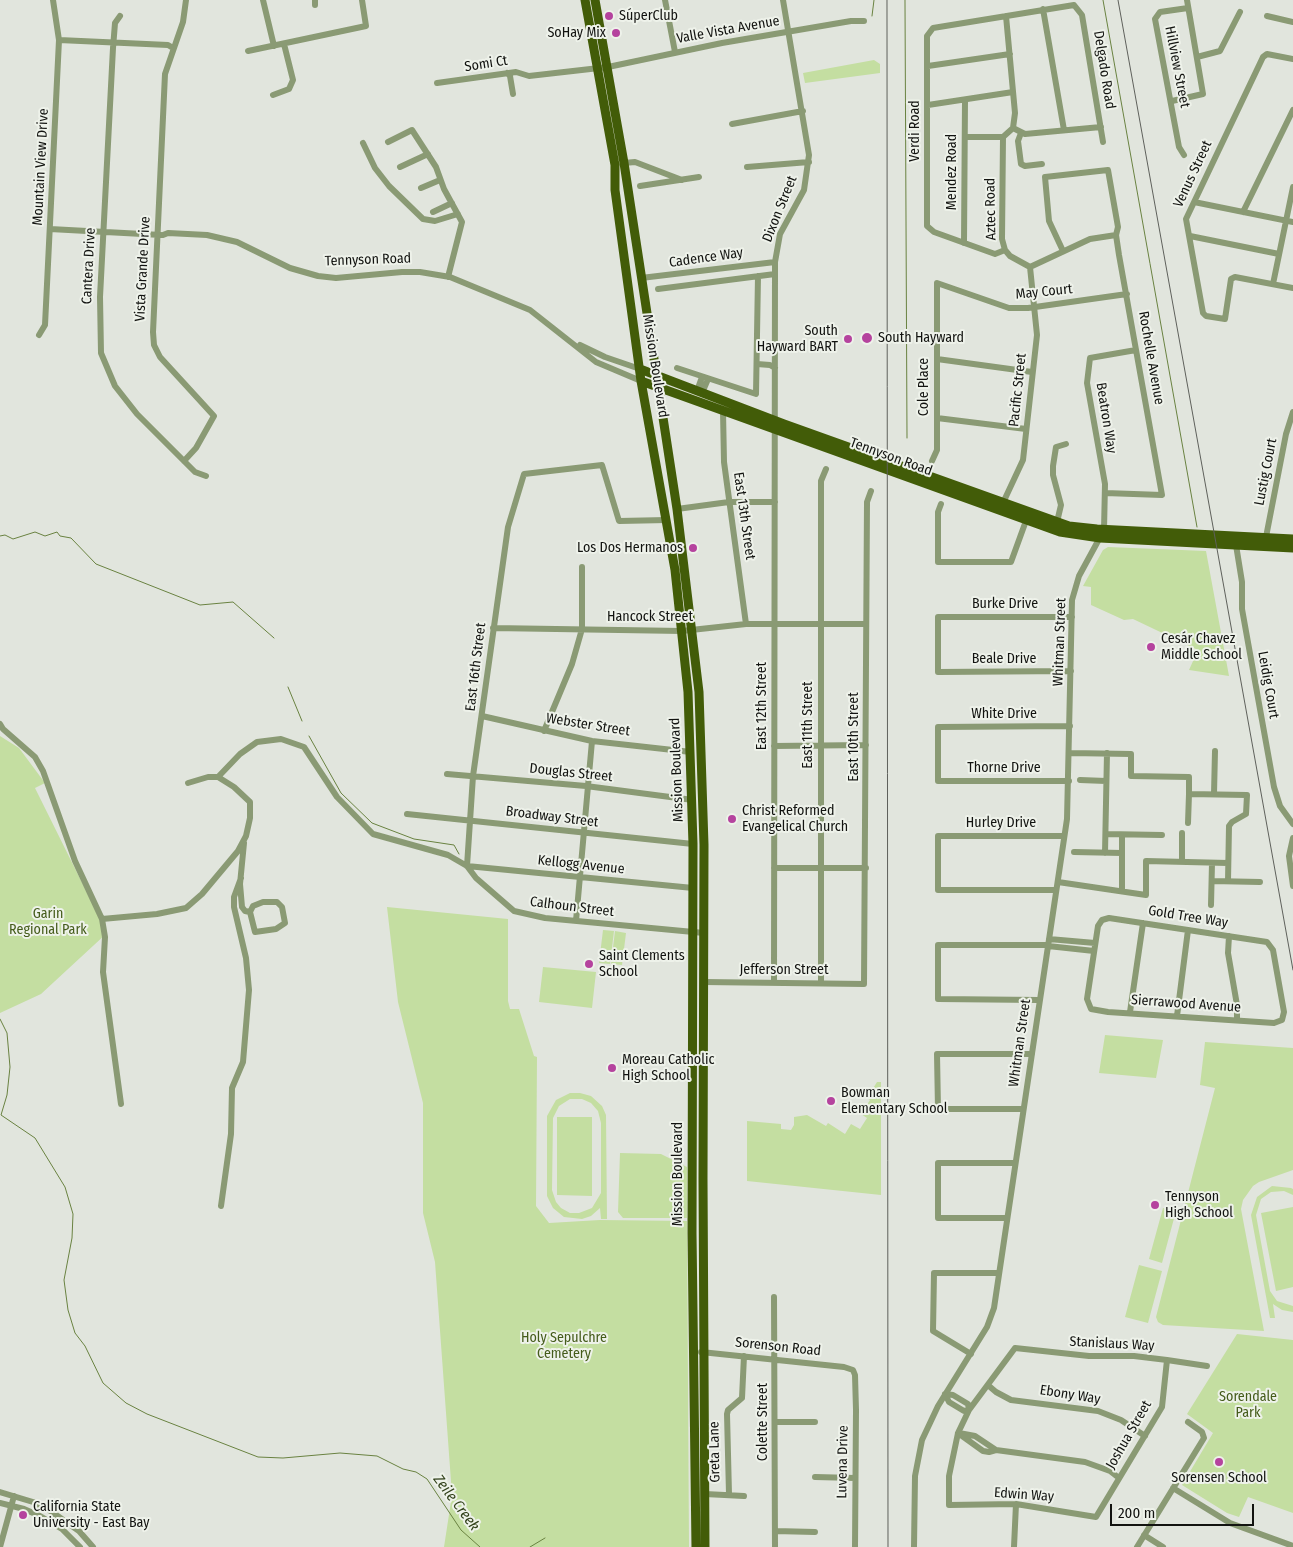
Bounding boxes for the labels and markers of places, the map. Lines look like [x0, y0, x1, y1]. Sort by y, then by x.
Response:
place label: SúperClub [619, 8, 678, 24]
marker: SúperClub [603, 10, 615, 22]
place label: SoHay Mix [547, 25, 606, 41]
marker: SoHay Mix [610, 27, 622, 39]
place label: South Hayward BART [757, 323, 838, 356]
place label: South Hayward [878, 330, 964, 346]
marker: South Hayward [860, 331, 874, 345]
marker: South Hayward BART [842, 333, 854, 345]
place label: Los Dos Hermanos [577, 540, 683, 556]
marker: Los Dos Hermanos [687, 542, 699, 554]
place label: Cesár Chavez Middle School [1161, 631, 1242, 664]
marker: Cesár Chavez Middle School [1145, 641, 1157, 653]
place label: Christ Reformed Evangelical Church [742, 803, 848, 836]
marker: Christ Reformed Evangelical Church [726, 813, 738, 825]
place label: Saint Clements School [599, 948, 685, 980]
marker: Saint Clements School [583, 958, 595, 970]
place label: Moreau Catholic High School [622, 1052, 714, 1084]
marker: Moreau Catholic High School [606, 1062, 618, 1074]
place label: Bowman Elementary School [841, 1085, 948, 1118]
marker: Bowman Elementary School [825, 1095, 837, 1107]
place label: Tennyson High School [1165, 1189, 1233, 1222]
marker: Tennyson High School [1149, 1199, 1161, 1211]
marker: Sorensen School [1213, 1456, 1225, 1468]
place label: Sorensen School [1171, 1470, 1267, 1486]
place label: California State University - East Bay [33, 1499, 150, 1531]
marker: California State University - East Bay [17, 1509, 29, 1521]

